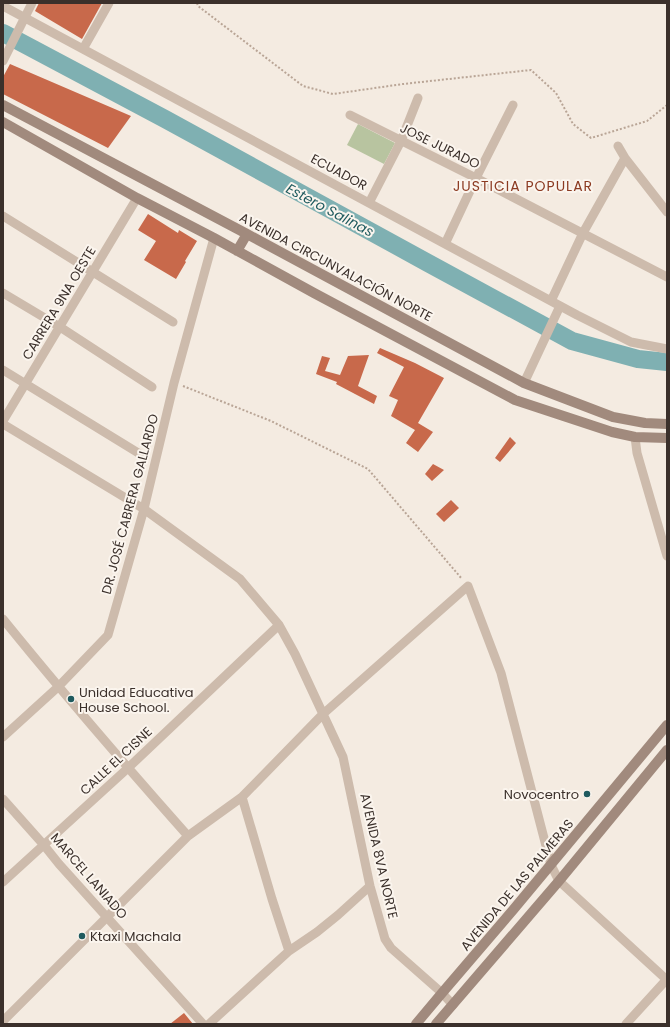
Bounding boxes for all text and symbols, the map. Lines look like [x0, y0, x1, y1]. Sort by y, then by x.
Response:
street label: JOSE JURADO [397, 118, 483, 174]
street label: ECUADOR [307, 149, 371, 195]
district label: JUSTICIA POPULAR [453, 176, 593, 196]
water label: Estero Salinas [283, 178, 377, 242]
street label: AVENIDA CIRCUNVALACIÓN NORTE [236, 208, 436, 326]
street label: CARRERA 9NA OESTE [18, 243, 100, 363]
street label: DR. JOSÉ CABRERA GALLARDO [97, 412, 163, 596]
place label: Unidad Educativa House School. [79, 683, 194, 717]
marker: Unidad Educativa House School. [66, 694, 76, 704]
street label: CALLE EL CISNE [76, 722, 156, 800]
place label: Novocentro [504, 785, 579, 804]
marker: Novocentro [582, 789, 592, 799]
street label: AVENIDA 8VA NORTE [355, 791, 403, 921]
street label: AVENIDA DE LAS PALMERAS [456, 815, 578, 955]
street label: MARCEL LANIADO [46, 829, 132, 923]
place label: Ktaxi Machala [90, 927, 181, 946]
marker: Ktaxi Machala [77, 931, 87, 941]

